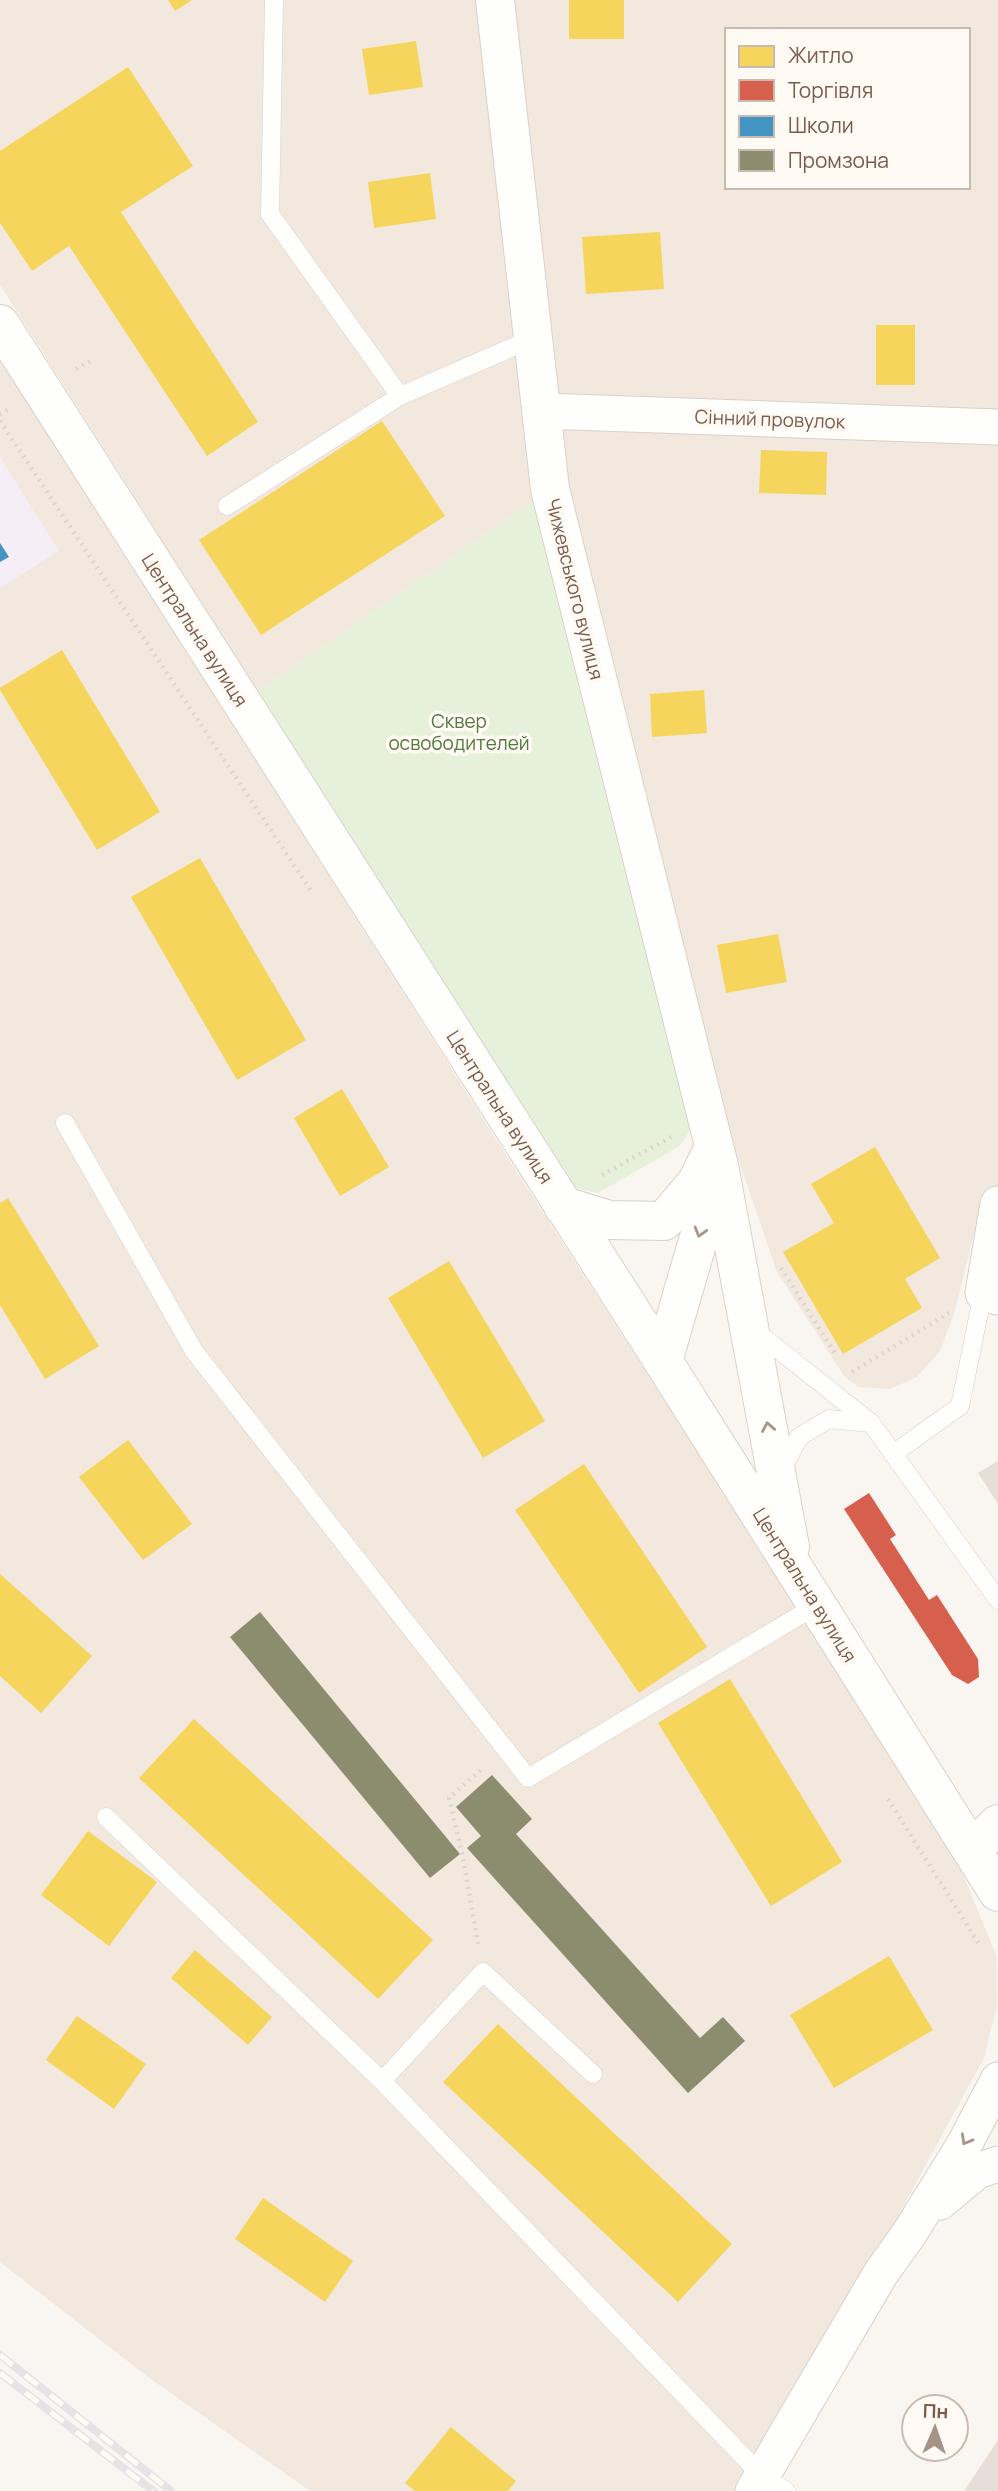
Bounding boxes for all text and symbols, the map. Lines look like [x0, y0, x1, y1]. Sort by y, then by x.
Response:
legend [725, 28, 970, 189]
text: Житло [788, 41, 854, 69]
text: Торгівля [788, 76, 873, 104]
text: Школи [788, 111, 854, 139]
text: Промзона [788, 146, 889, 174]
street label: Сінний провулок [694, 403, 846, 435]
street label: Чижевського вулиця [540, 496, 610, 682]
street label: Центральна вулиця [136, 548, 254, 712]
park label: Сквер освободителей [388, 708, 530, 756]
street label: Центральна вулиця [441, 1025, 559, 1189]
one-way arrow [694, 1226, 709, 1238]
one-way arrow [761, 1421, 776, 1433]
street label: Центральна вулиця [747, 1503, 863, 1667]
one-way arrow [961, 2133, 974, 2145]
north arrow [900, 2393, 970, 2463]
text: Пн [922, 2398, 949, 2424]

